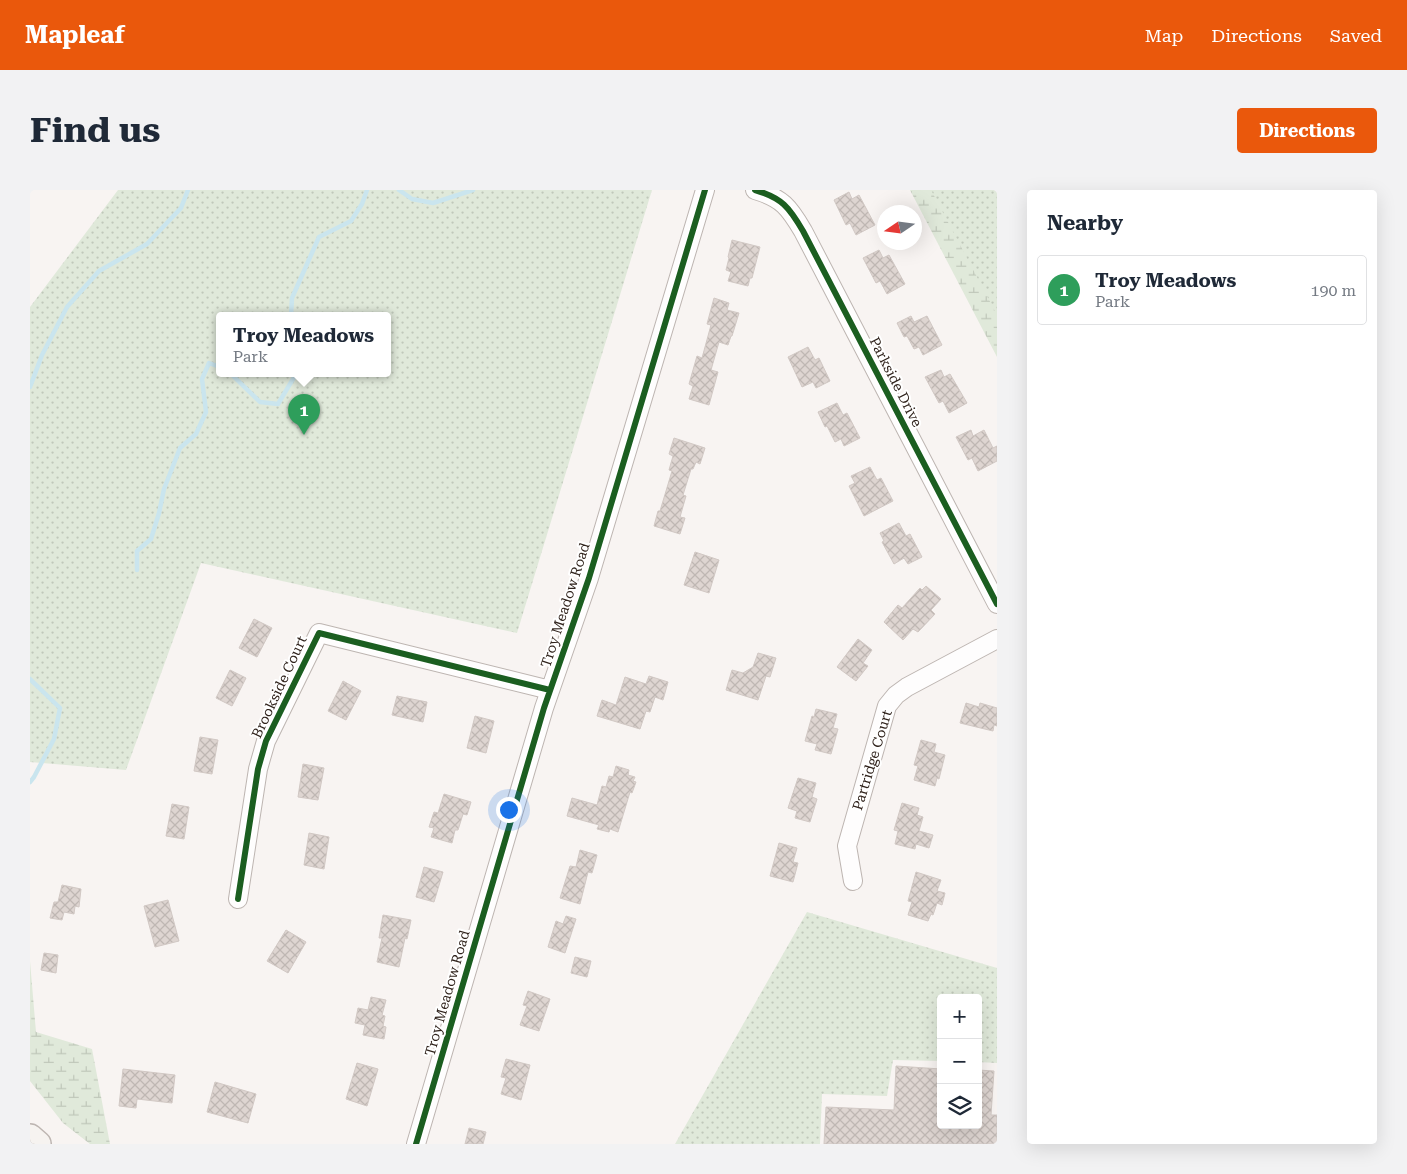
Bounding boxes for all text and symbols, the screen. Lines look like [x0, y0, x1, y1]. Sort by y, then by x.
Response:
text: Mapleaf [25, 21, 125, 49]
text: Map [1145, 25, 1183, 46]
text: Directions [1211, 25, 1302, 46]
text: Saved [1330, 25, 1382, 46]
button: Directions [1237, 108, 1377, 153]
text: Find us [30, 110, 160, 151]
north arrow [877, 205, 922, 250]
text: Nearby [1047, 211, 1123, 235]
text: Troy Meadows [1095, 269, 1236, 292]
text: 1 [1060, 281, 1068, 300]
text: 190 m [1310, 281, 1356, 300]
text: Park [1095, 292, 1130, 311]
popup [216, 312, 391, 377]
text: Troy Meadows [233, 324, 374, 347]
street label: Parkside Drive [866, 334, 926, 430]
text: Park [233, 347, 268, 366]
pin: 1 [288, 394, 320, 435]
street label: Troy Meadow Road [537, 541, 593, 669]
street label: Brookside Court [248, 633, 310, 741]
street label: Partridge Court [849, 708, 895, 812]
your location [496, 797, 522, 823]
street label: Troy Meadow Road [421, 928, 473, 1058]
map controls [937, 994, 982, 1129]
button: + [937, 994, 982, 1039]
button: − [937, 1039, 982, 1084]
button: layers [937, 1084, 982, 1129]

